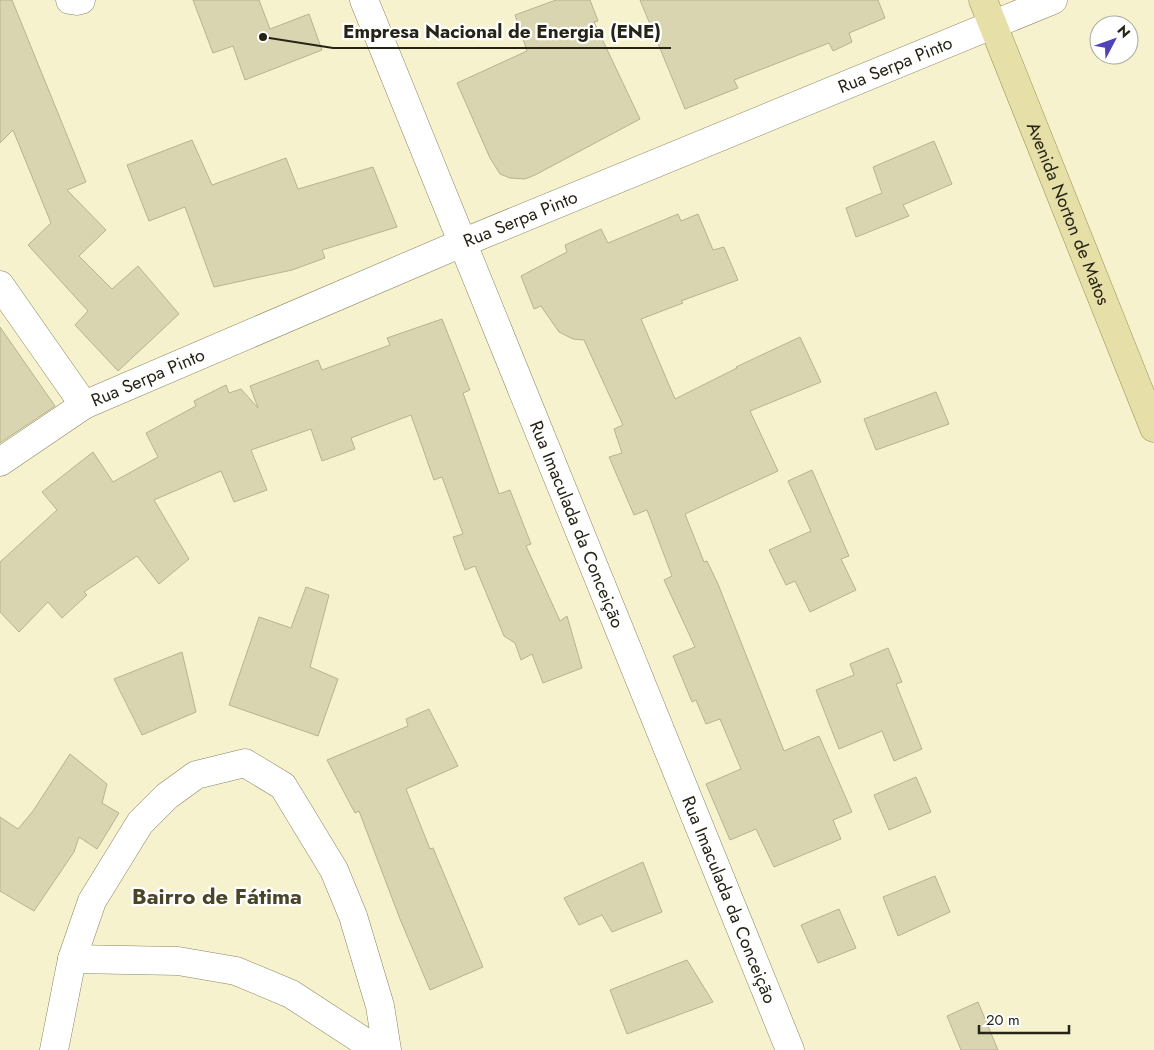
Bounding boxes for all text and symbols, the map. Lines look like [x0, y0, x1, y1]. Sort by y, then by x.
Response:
callout: Empresa Nacional de Energia (ENE) [333, 14, 671, 48]
north arrow [1089, 15, 1139, 65]
text: Empresa Nacional de Energia (ENE) [343, 18, 661, 45]
text: N [1113, 21, 1135, 42]
street label: Rua Serpa Pinto [834, 30, 956, 100]
street label: Avenida Norton de Matos [1020, 118, 1117, 309]
street label: Rua Serpa Pinto [459, 184, 582, 254]
street label: Rua Serpa Pinto [87, 342, 209, 414]
street label: Rua Imaculada da Conceição [523, 417, 631, 632]
street label: Rua Imaculada da Conceição [675, 792, 783, 1008]
district label: Bairro de Fátima [132, 880, 302, 912]
scale bar [979, 1002, 1069, 1034]
text: 20 m [986, 1009, 1020, 1031]

